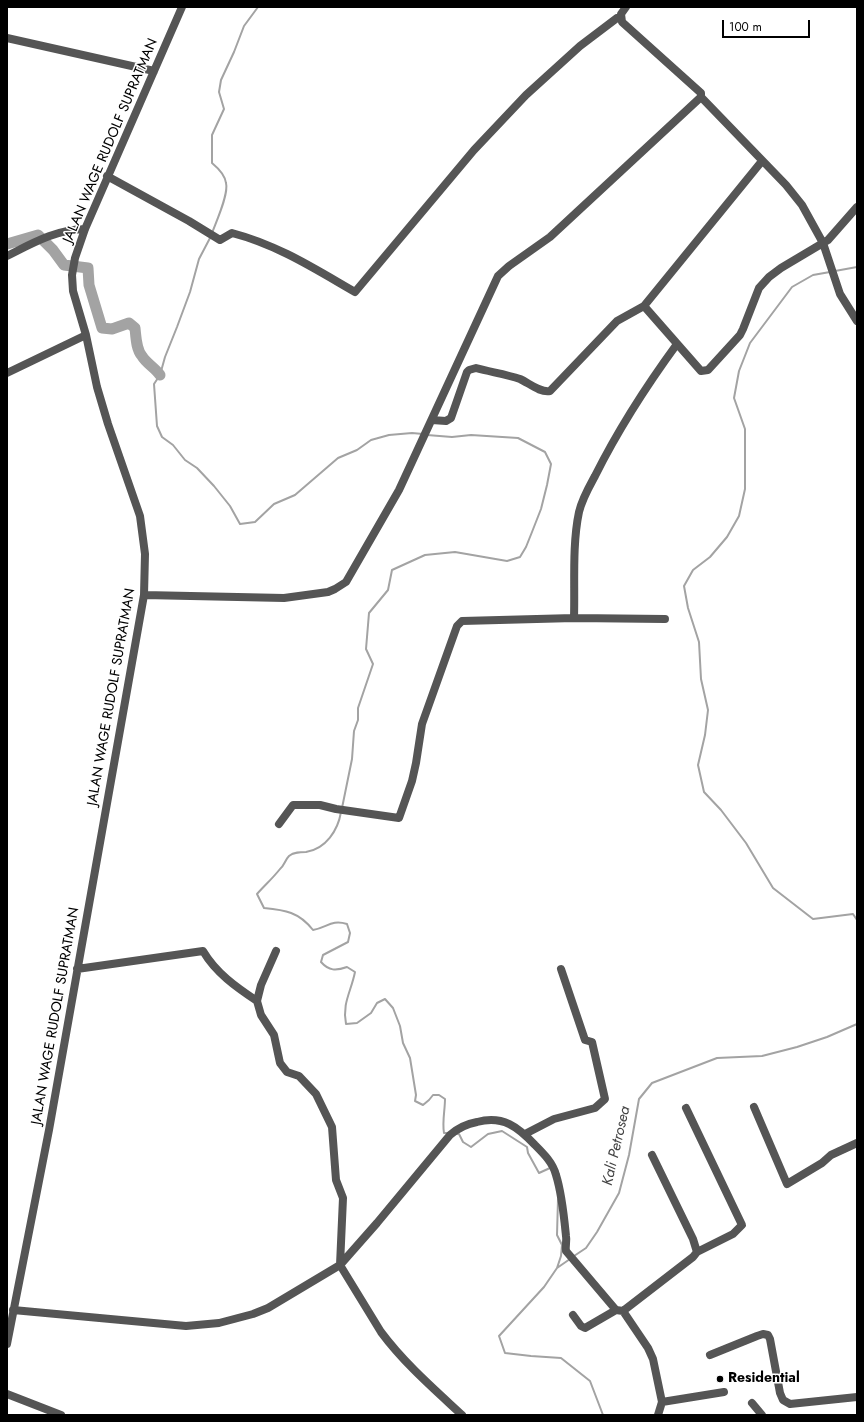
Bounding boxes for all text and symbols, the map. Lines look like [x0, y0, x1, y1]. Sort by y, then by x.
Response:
scale bar [724, 12, 812, 38]
text: 100 m [729, 18, 762, 36]
street label: JALAN WAGE RUDOLF SUPRATMAN [60, 36, 162, 246]
street label: JALAN WAGE RUDOLF SUPRATMAN [85, 587, 139, 807]
street label: JALAN WAGE RUDOLF SUPRATMAN [29, 906, 83, 1126]
water label: Kali Petrosea [599, 1104, 635, 1188]
place label: Residential [728, 1371, 800, 1387]
marker: Residential [715, 1374, 725, 1384]

